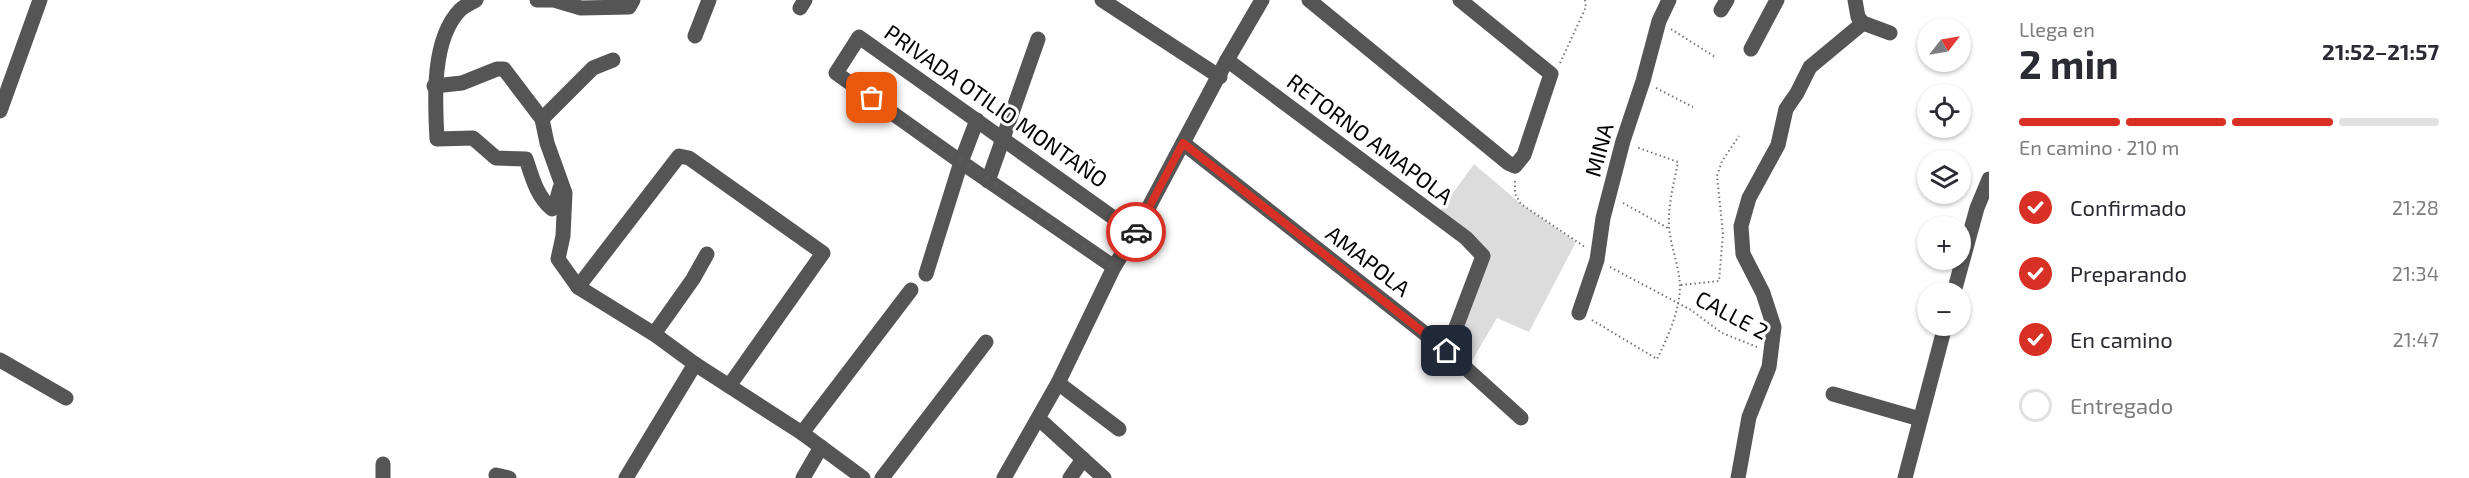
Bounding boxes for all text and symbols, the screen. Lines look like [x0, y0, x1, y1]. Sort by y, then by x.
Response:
text: Llega en [2019, 17, 2095, 41]
street label: PRIVADA OTILIO MONTAÑO [880, 18, 1113, 192]
north arrow [1917, 18, 1971, 72]
map controls [1917, 18, 1971, 336]
text: 21:52–21:57 [2322, 38, 2439, 64]
text: 2 min [2019, 40, 2119, 87]
street label: RETORNO AMAPOLA [1283, 67, 1459, 209]
pin [846, 72, 897, 123]
icon: bag [855, 81, 888, 114]
button: locate [1917, 84, 1971, 138]
street label: MINA [1578, 120, 1618, 179]
text: En camino · 210 m [2019, 135, 2179, 159]
button: layers [1917, 150, 1971, 204]
icon: check [2019, 191, 2052, 224]
text: Confirmado [2070, 194, 2186, 220]
text: 21:28 [2392, 195, 2439, 219]
courier [1106, 202, 1166, 262]
icon: car [1120, 216, 1153, 249]
button: + [1917, 216, 1971, 270]
street label: AMAPOLA [1321, 219, 1416, 301]
icon: check [2019, 257, 2052, 290]
text: Preparando [2070, 260, 2187, 286]
text: 21:34 [2392, 261, 2439, 285]
button: − [1917, 282, 1971, 336]
street label: CALLE 2 [1692, 284, 1773, 344]
icon: check [2019, 323, 2052, 356]
pin [1421, 325, 1472, 376]
text: En camino [2070, 326, 2173, 352]
text: 21:47 [2393, 327, 2439, 351]
icon: home [1430, 334, 1463, 367]
text: Entregado [2070, 392, 2173, 418]

